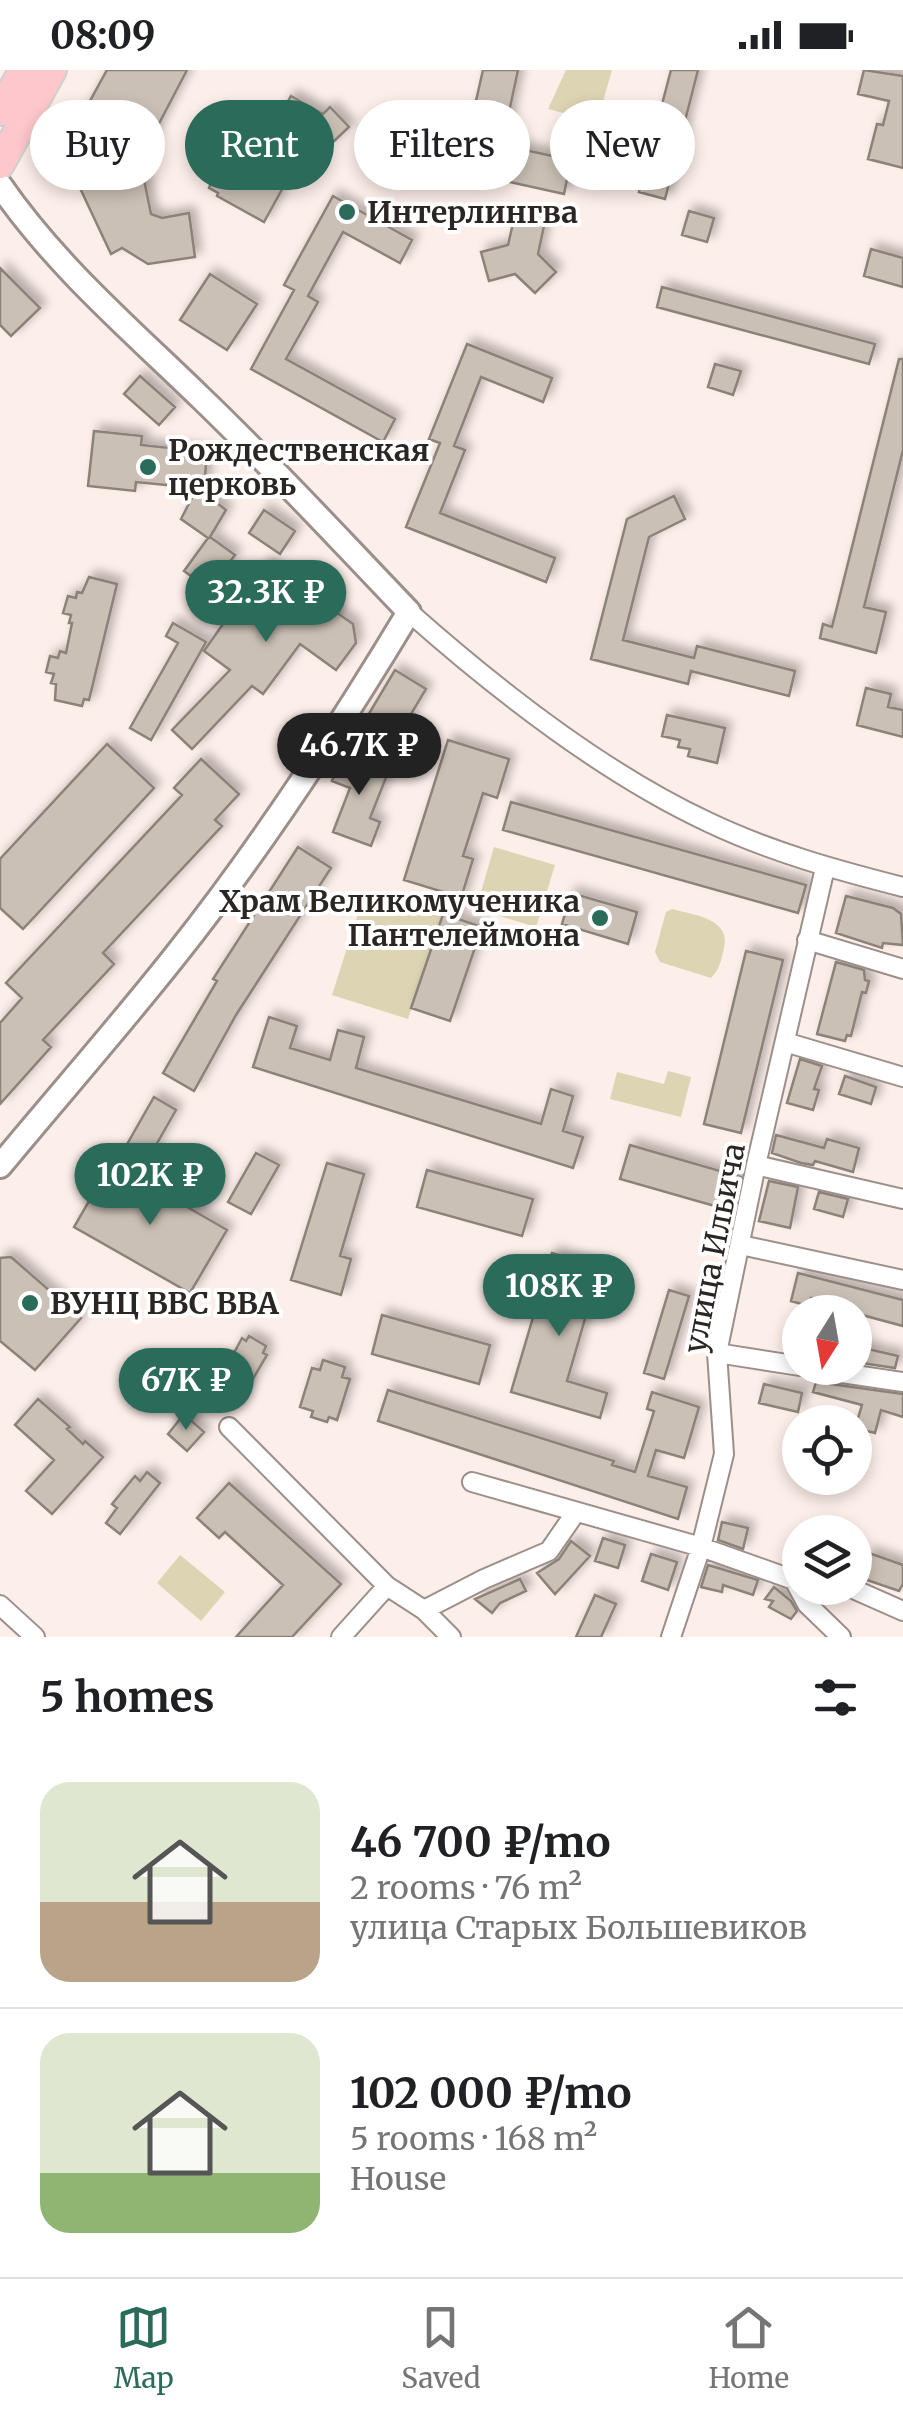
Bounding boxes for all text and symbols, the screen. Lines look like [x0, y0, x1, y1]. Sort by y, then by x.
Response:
text: 08:09 [50, 12, 155, 59]
chip: Buy [30, 100, 165, 190]
chip: Rent [185, 100, 334, 190]
chip: Filters [354, 100, 530, 190]
chip: New [550, 100, 695, 190]
place label: Интерлингва [367, 193, 578, 231]
marker: Интерлингва [336, 201, 358, 223]
place label: Рождественская церковь [168, 431, 430, 503]
marker: Рождественская церковь [137, 456, 159, 478]
pin: 32.3K ₽ [174, 560, 358, 645]
text: 32.3K ₽ [207, 572, 325, 612]
pin: 46.7K ₽ [267, 713, 451, 798]
text: 46.7K ₽ [299, 725, 419, 765]
place label: Храм Великомученика Пантелеймона [219, 882, 580, 954]
marker: Храм Великомученика Пантелеймона [589, 907, 611, 929]
street label: улица Ильича [675, 1140, 753, 1356]
pin: 102K ₽ [69, 1143, 231, 1228]
text: 102K ₽ [97, 1155, 204, 1195]
pin: 108K ₽ [478, 1254, 640, 1339]
text: 108K ₽ [505, 1266, 613, 1306]
place label: ВУНЦ ВВС ВВА [50, 1284, 280, 1322]
marker: ВУНЦ ВВС ВВА [19, 1292, 41, 1314]
north arrow [782, 1295, 872, 1385]
map controls [782, 1295, 872, 1605]
pin: 67K ₽ [116, 1348, 256, 1433]
text: 67K ₽ [141, 1360, 231, 1400]
button: locate [782, 1405, 872, 1495]
button: layers [782, 1515, 872, 1605]
icon: filters [808, 1670, 863, 1725]
text: 5 homes [40, 1671, 214, 1723]
text: 46 700 ₽/mo [350, 1816, 611, 1868]
icon: home [120, 1822, 240, 1942]
text: 2 rooms · 76 m² [350, 1868, 582, 1908]
text: улица Старых Большевиков [350, 1908, 807, 1948]
text: 102 000 ₽/mo [350, 2067, 632, 2119]
icon: home [120, 2073, 240, 2193]
text: 5 rooms · 168 m² [350, 2119, 597, 2159]
text: House [350, 2159, 446, 2199]
tab: Map [114, 2300, 174, 2396]
tab: Saved [401, 2300, 481, 2396]
tab: Home [708, 2300, 789, 2396]

